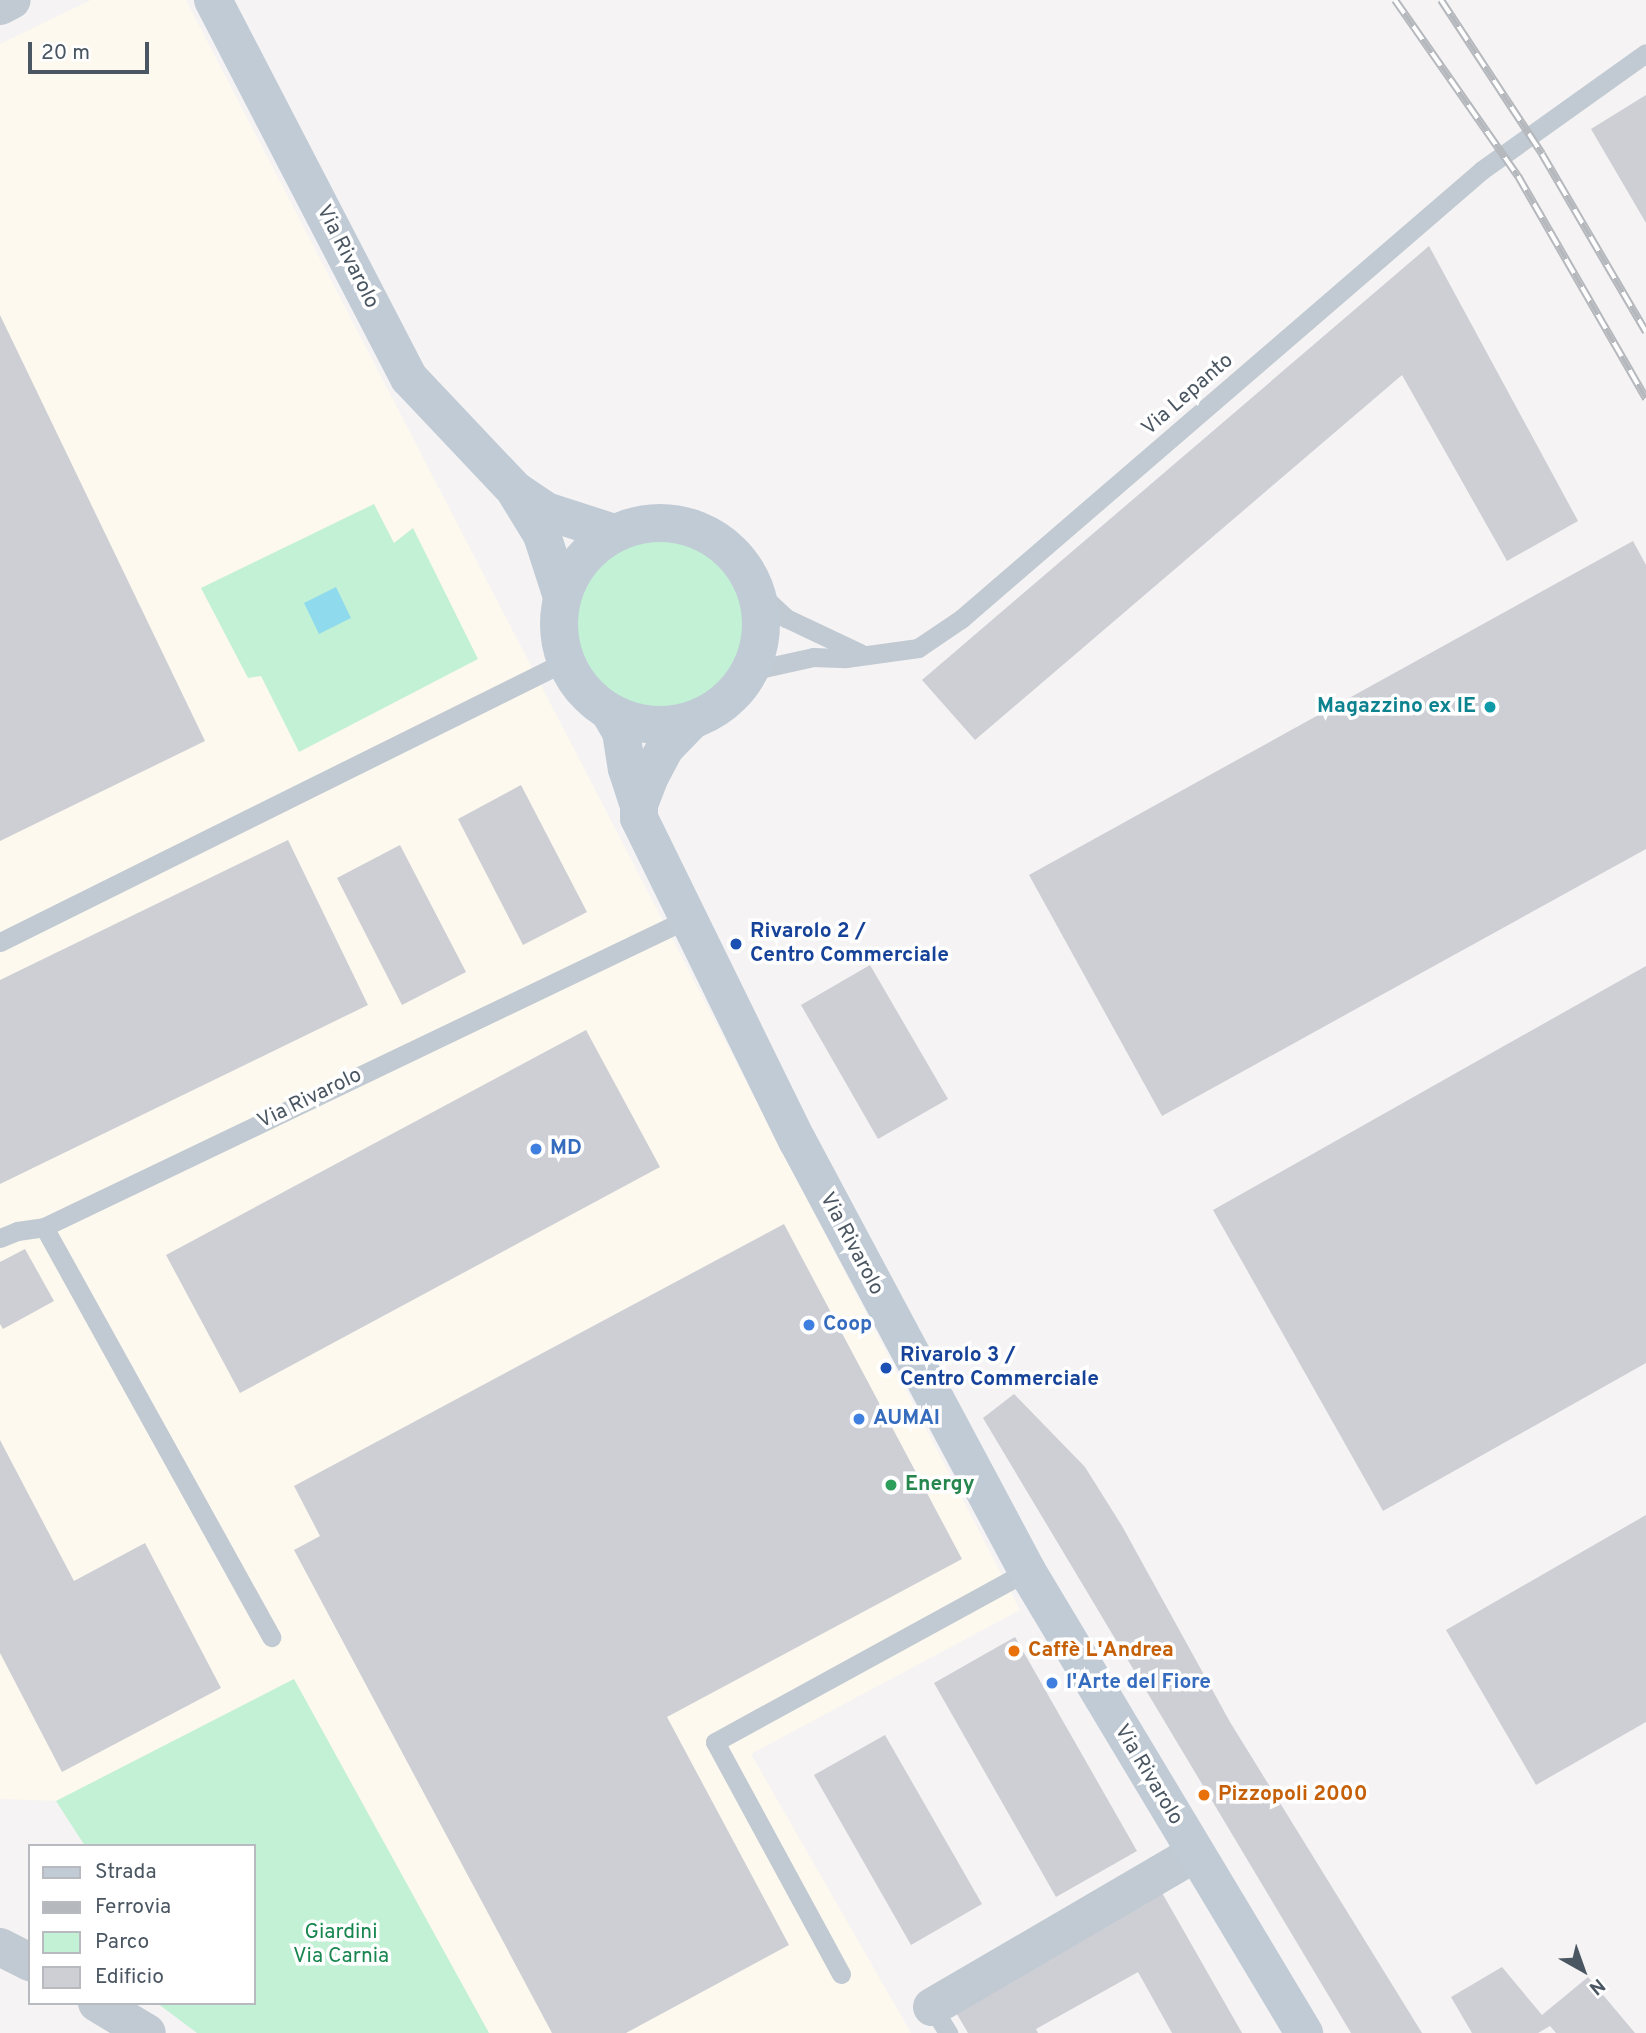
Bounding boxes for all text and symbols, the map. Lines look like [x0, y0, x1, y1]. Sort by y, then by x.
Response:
scale bar [32, 28, 152, 72]
text: 20 m [41, 40, 90, 67]
street label: Via Rivarolo [310, 201, 384, 313]
street label: Via Lepanto [1137, 349, 1239, 441]
place label: Magazzino ex IE [1317, 694, 1476, 720]
marker: Magazzino ex IE [1482, 699, 1498, 715]
place label: Rivarolo 2 / Centro Commerciale [750, 919, 949, 969]
marker: Rivarolo 2 / Centro Commerciale [728, 936, 744, 952]
street label: Via Rivarolo [254, 1063, 366, 1135]
place label: MD [550, 1136, 582, 1162]
marker: MD [528, 1141, 544, 1157]
street label: Via Rivarolo [813, 1188, 889, 1300]
place label: Coop [823, 1312, 872, 1338]
marker: Coop [801, 1317, 817, 1333]
place label: Rivarolo 3 / Centro Commerciale [900, 1343, 1099, 1393]
marker: Rivarolo 3 / Centro Commerciale [878, 1360, 894, 1376]
place label: AUMAI [873, 1406, 940, 1432]
marker: AUMAI [851, 1411, 867, 1427]
place label: Energy [905, 1472, 975, 1498]
marker: Energy [883, 1477, 899, 1493]
place label: Caffè L'Andrea [1028, 1638, 1174, 1664]
marker: Caffè L'Andrea [1006, 1643, 1022, 1659]
place label: l'Arte del Fiore [1066, 1670, 1211, 1696]
marker: l'Arte del Fiore [1044, 1675, 1060, 1691]
street label: Via Rivarolo [1108, 1720, 1188, 1830]
place label: Pizzopoli 2000 [1218, 1782, 1368, 1808]
marker: Pizzopoli 2000 [1196, 1787, 1212, 1803]
legend [28, 1844, 256, 2005]
text: Strada [95, 1859, 156, 1886]
text: Ferrovia [95, 1894, 171, 1921]
park label: Giardini Via Carnia [293, 1920, 389, 1970]
text: Parco [95, 1929, 149, 1956]
north arrow [1548, 1935, 1618, 2005]
text: Edificio [95, 1964, 164, 1991]
text: N [1584, 1973, 1609, 2000]

